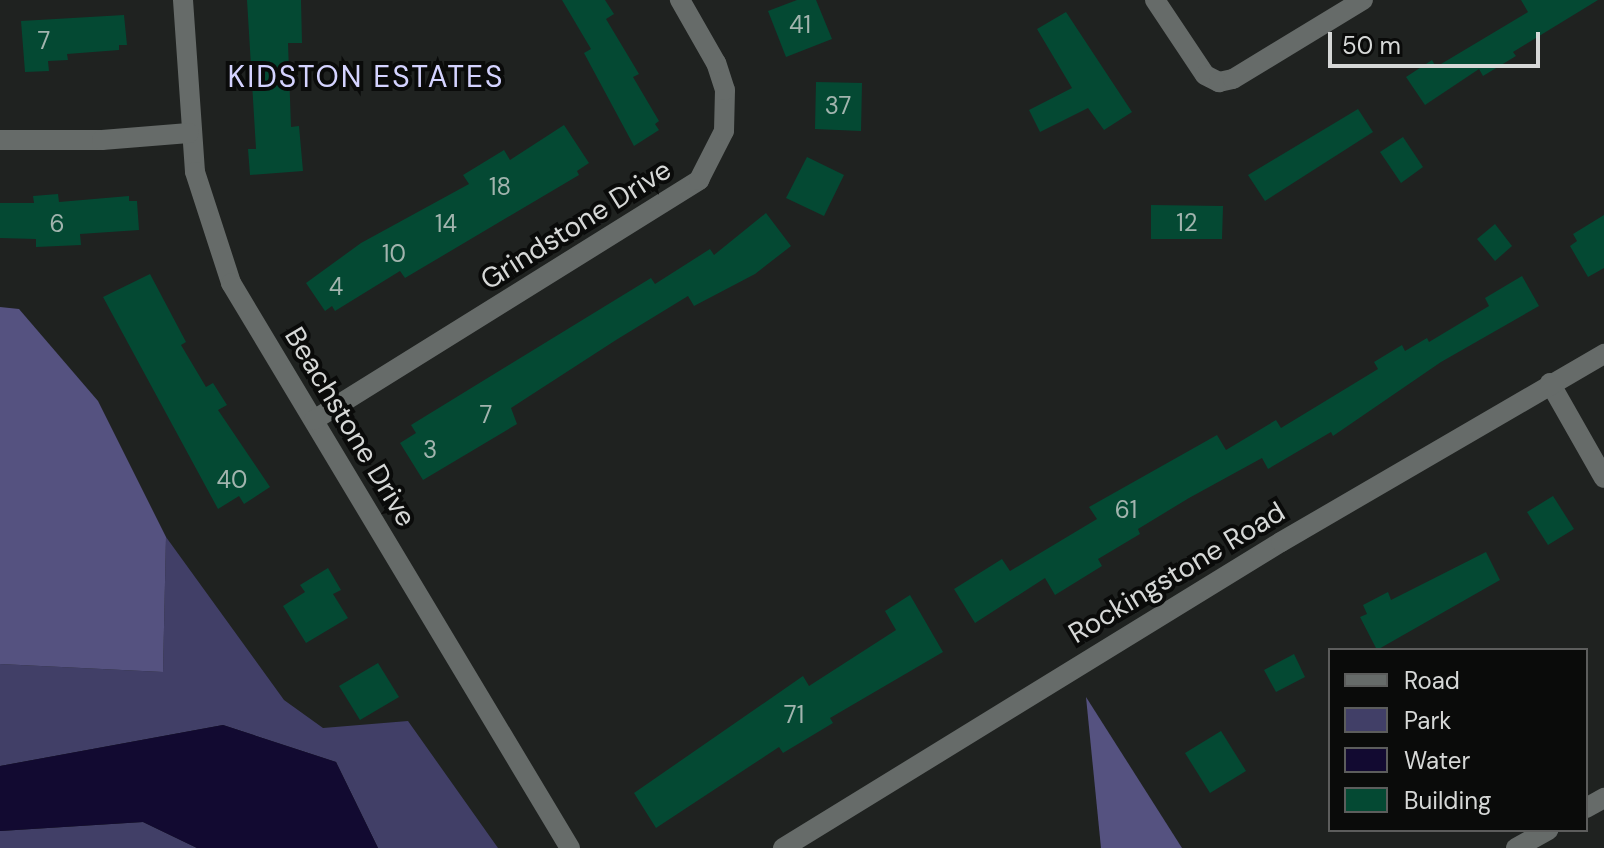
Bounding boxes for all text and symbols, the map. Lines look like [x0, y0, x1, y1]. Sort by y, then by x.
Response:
house number: 41 [789, 11, 811, 39]
scale bar [1332, 16, 1544, 66]
house number: 7 [38, 27, 50, 55]
text: 50 m [1342, 30, 1401, 61]
district label: KIDSTON ESTATES [228, 59, 504, 95]
house number: 37 [825, 92, 851, 120]
street label: Grindstone Drive [475, 153, 677, 297]
house number: 18 [489, 173, 511, 201]
house number: 12 [1176, 209, 1198, 237]
house number: 6 [49, 210, 65, 238]
house number: 14 [435, 210, 457, 238]
house number: 10 [382, 240, 406, 268]
house number: 4 [329, 273, 343, 301]
street label: Beachstone Drive [277, 321, 423, 533]
house number: 7 [480, 401, 492, 429]
house number: 3 [423, 436, 437, 464]
house number: 40 [217, 466, 247, 494]
street label: Rockingstone Road [1063, 495, 1291, 651]
house number: 61 [1115, 496, 1137, 524]
legend [1328, 648, 1588, 832]
text: Road [1404, 665, 1460, 696]
house number: 71 [784, 701, 804, 729]
text: Park [1404, 705, 1451, 736]
text: Water [1404, 745, 1470, 776]
text: Building [1404, 785, 1491, 816]

